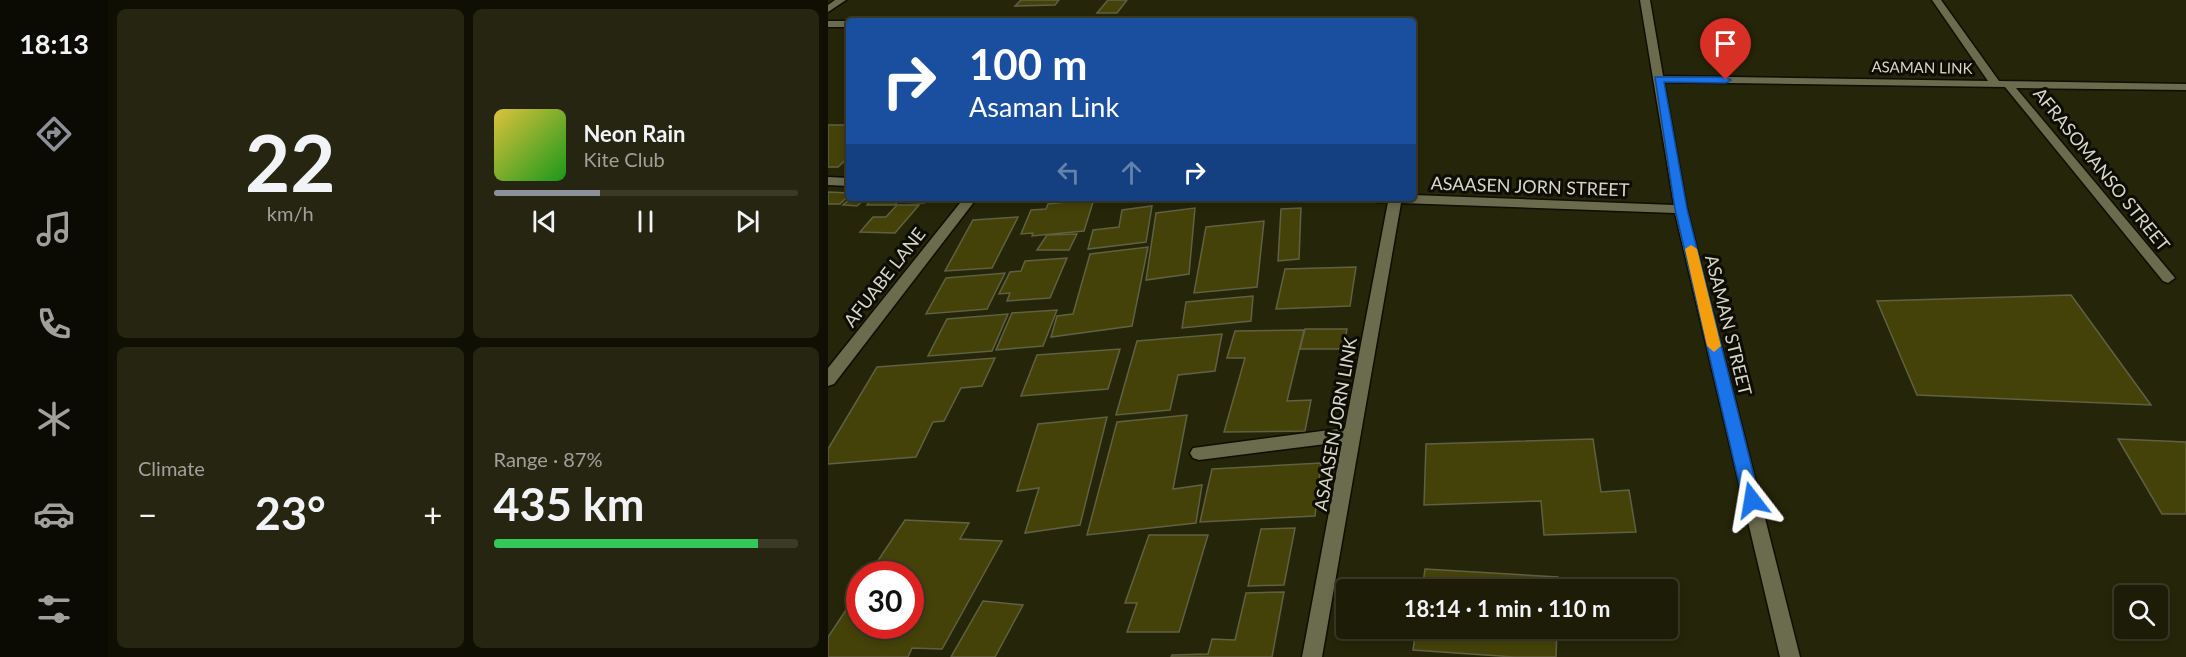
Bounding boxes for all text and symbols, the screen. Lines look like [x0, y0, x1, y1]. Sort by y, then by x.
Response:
pin [1700, 18, 1751, 80]
text: 18:13 [19, 27, 89, 60]
icon: arrive [1709, 27, 1742, 60]
text: 100 m [969, 39, 1087, 89]
icon: right [870, 42, 948, 120]
street label: ASAMAN LINK [1871, 57, 1973, 77]
street label: AFRASOMANSO STREET [2029, 83, 2175, 256]
text: Asaman Link [969, 90, 1119, 123]
icon: directions [33, 113, 75, 155]
text: 22 [245, 115, 335, 209]
text: Neon Rain [584, 120, 685, 147]
text: Kite Club [584, 147, 665, 171]
icon: left [1052, 156, 1085, 189]
icon: ahead [1115, 156, 1148, 189]
icon: right [1178, 156, 1211, 189]
street label: ASAASEN JORN STREET [1430, 172, 1630, 200]
text: km/h [267, 201, 314, 225]
icon: previous [528, 205, 561, 238]
icon: pause [629, 205, 662, 238]
icon: next [731, 205, 764, 238]
icon: music [33, 208, 75, 250]
street label: AFUABE LANE [838, 223, 930, 331]
street label: ASAMAN STREET [1701, 252, 1757, 398]
icon: phone [33, 303, 75, 345]
street label: ASAASEN JORN LINK [1309, 336, 1361, 512]
icon: climate [33, 398, 75, 440]
text: Range · 87% [494, 447, 602, 471]
text: Climate [138, 456, 205, 480]
position arrow [1720, 468, 1784, 532]
text: 435 km [494, 477, 644, 531]
text: 23° [255, 486, 326, 540]
icon: car [33, 493, 75, 535]
text: − [138, 494, 157, 534]
text: + [423, 494, 443, 534]
speed limit sign: 30 [846, 561, 924, 639]
map controls [2114, 585, 2168, 639]
button: search [2114, 585, 2168, 639]
icon: filters [33, 588, 75, 630]
text: 18:14 · 1 min · 110 m [1404, 595, 1610, 622]

